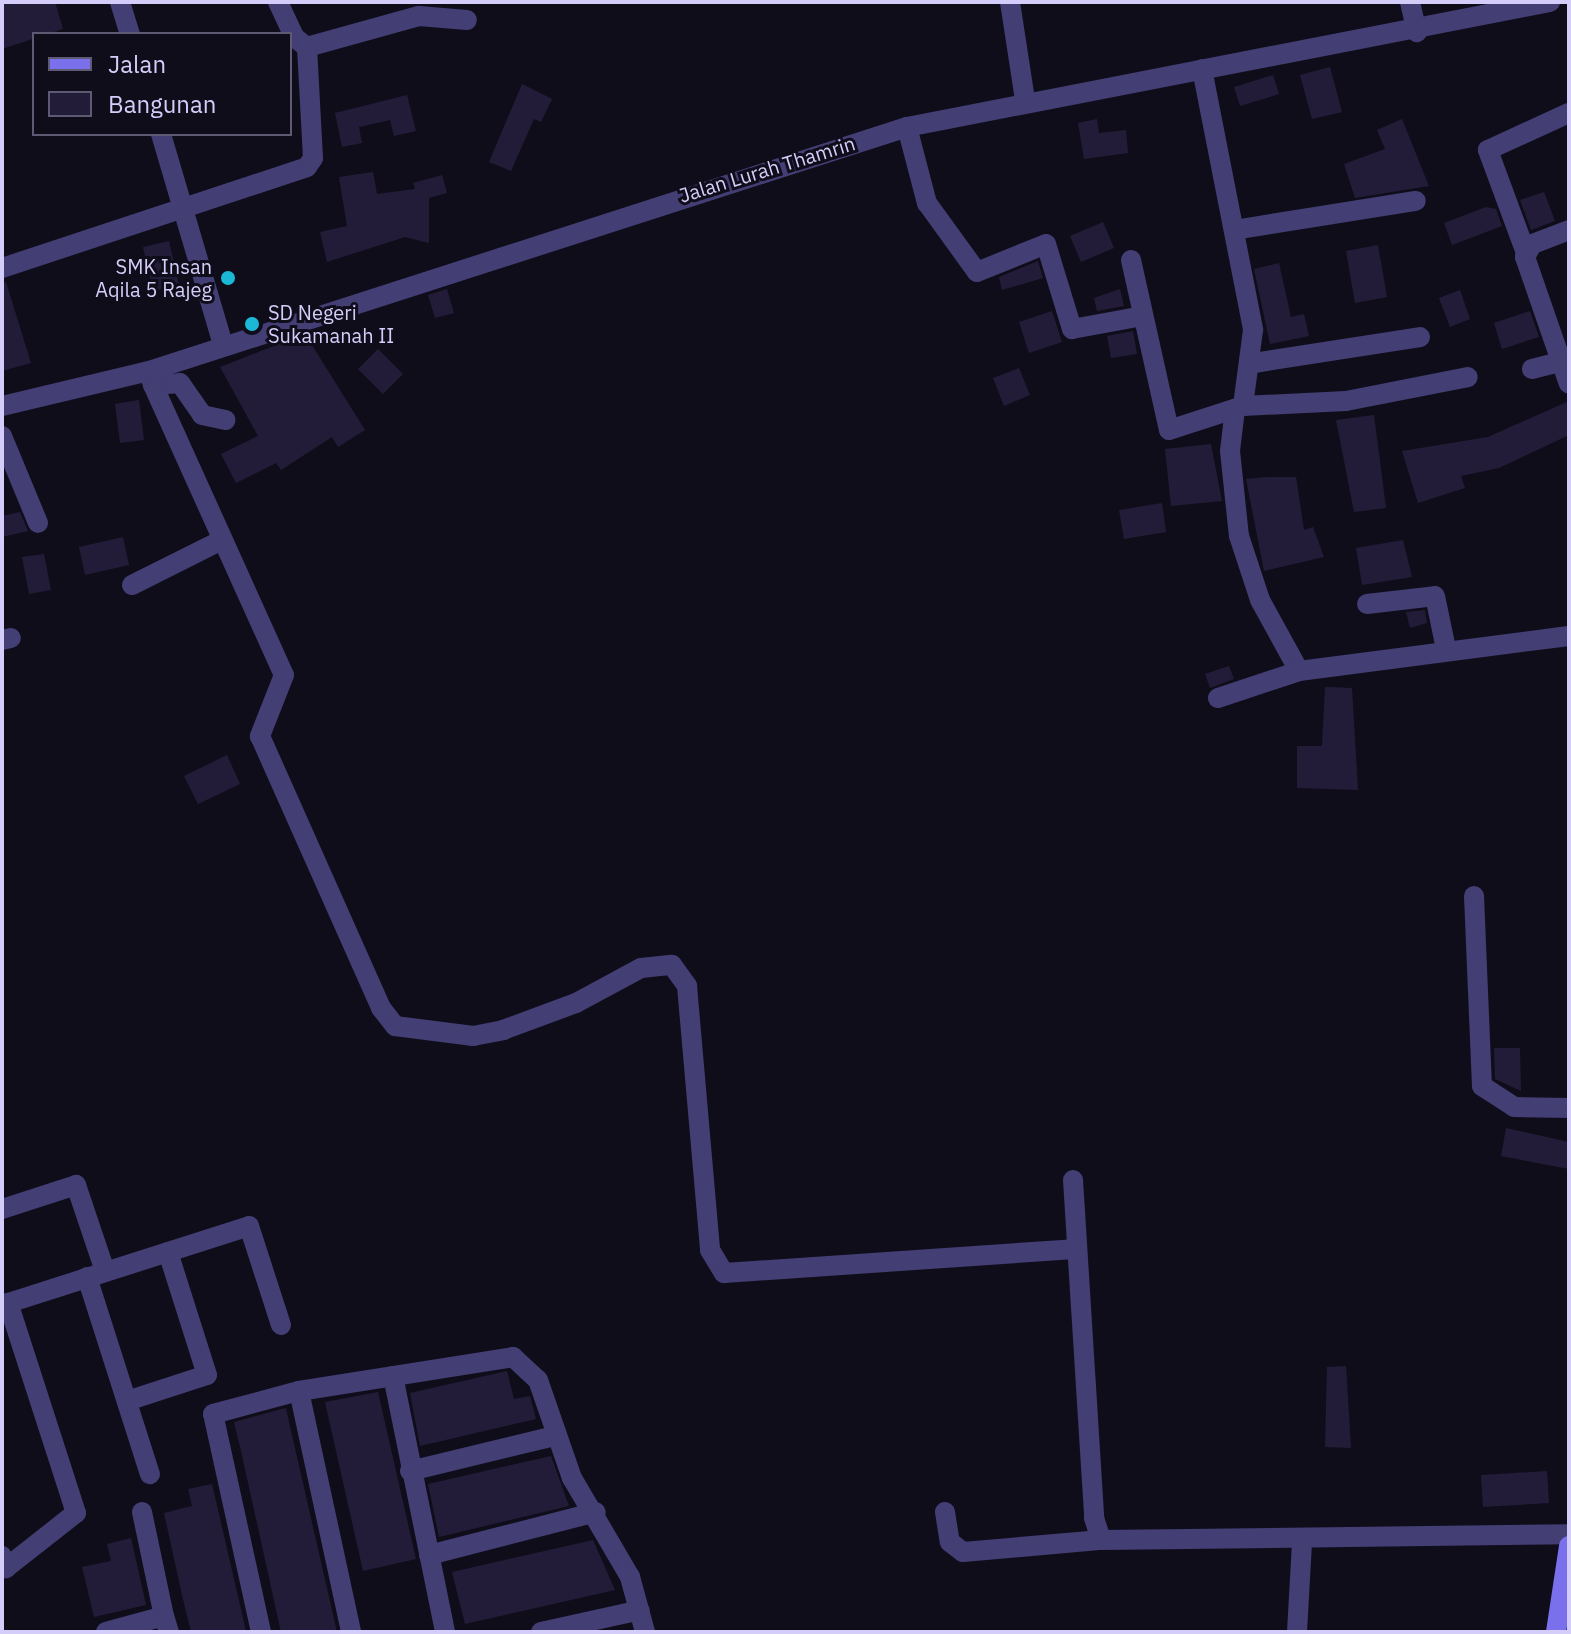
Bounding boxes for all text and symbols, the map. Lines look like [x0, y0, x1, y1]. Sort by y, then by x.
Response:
legend [32, 32, 292, 136]
text: Jalan [108, 48, 166, 80]
text: Bangunan [108, 88, 216, 120]
street label: Jalan Lurah Thamrin [676, 131, 858, 207]
place label: SMK Insan Aqila 5 Rajeg [95, 254, 212, 301]
marker: SMK Insan Aqila 5 Rajeg [219, 269, 237, 287]
place label: SD Negeri Sukamanah II [268, 300, 394, 347]
marker: SD Negeri Sukamanah II [243, 315, 261, 333]

